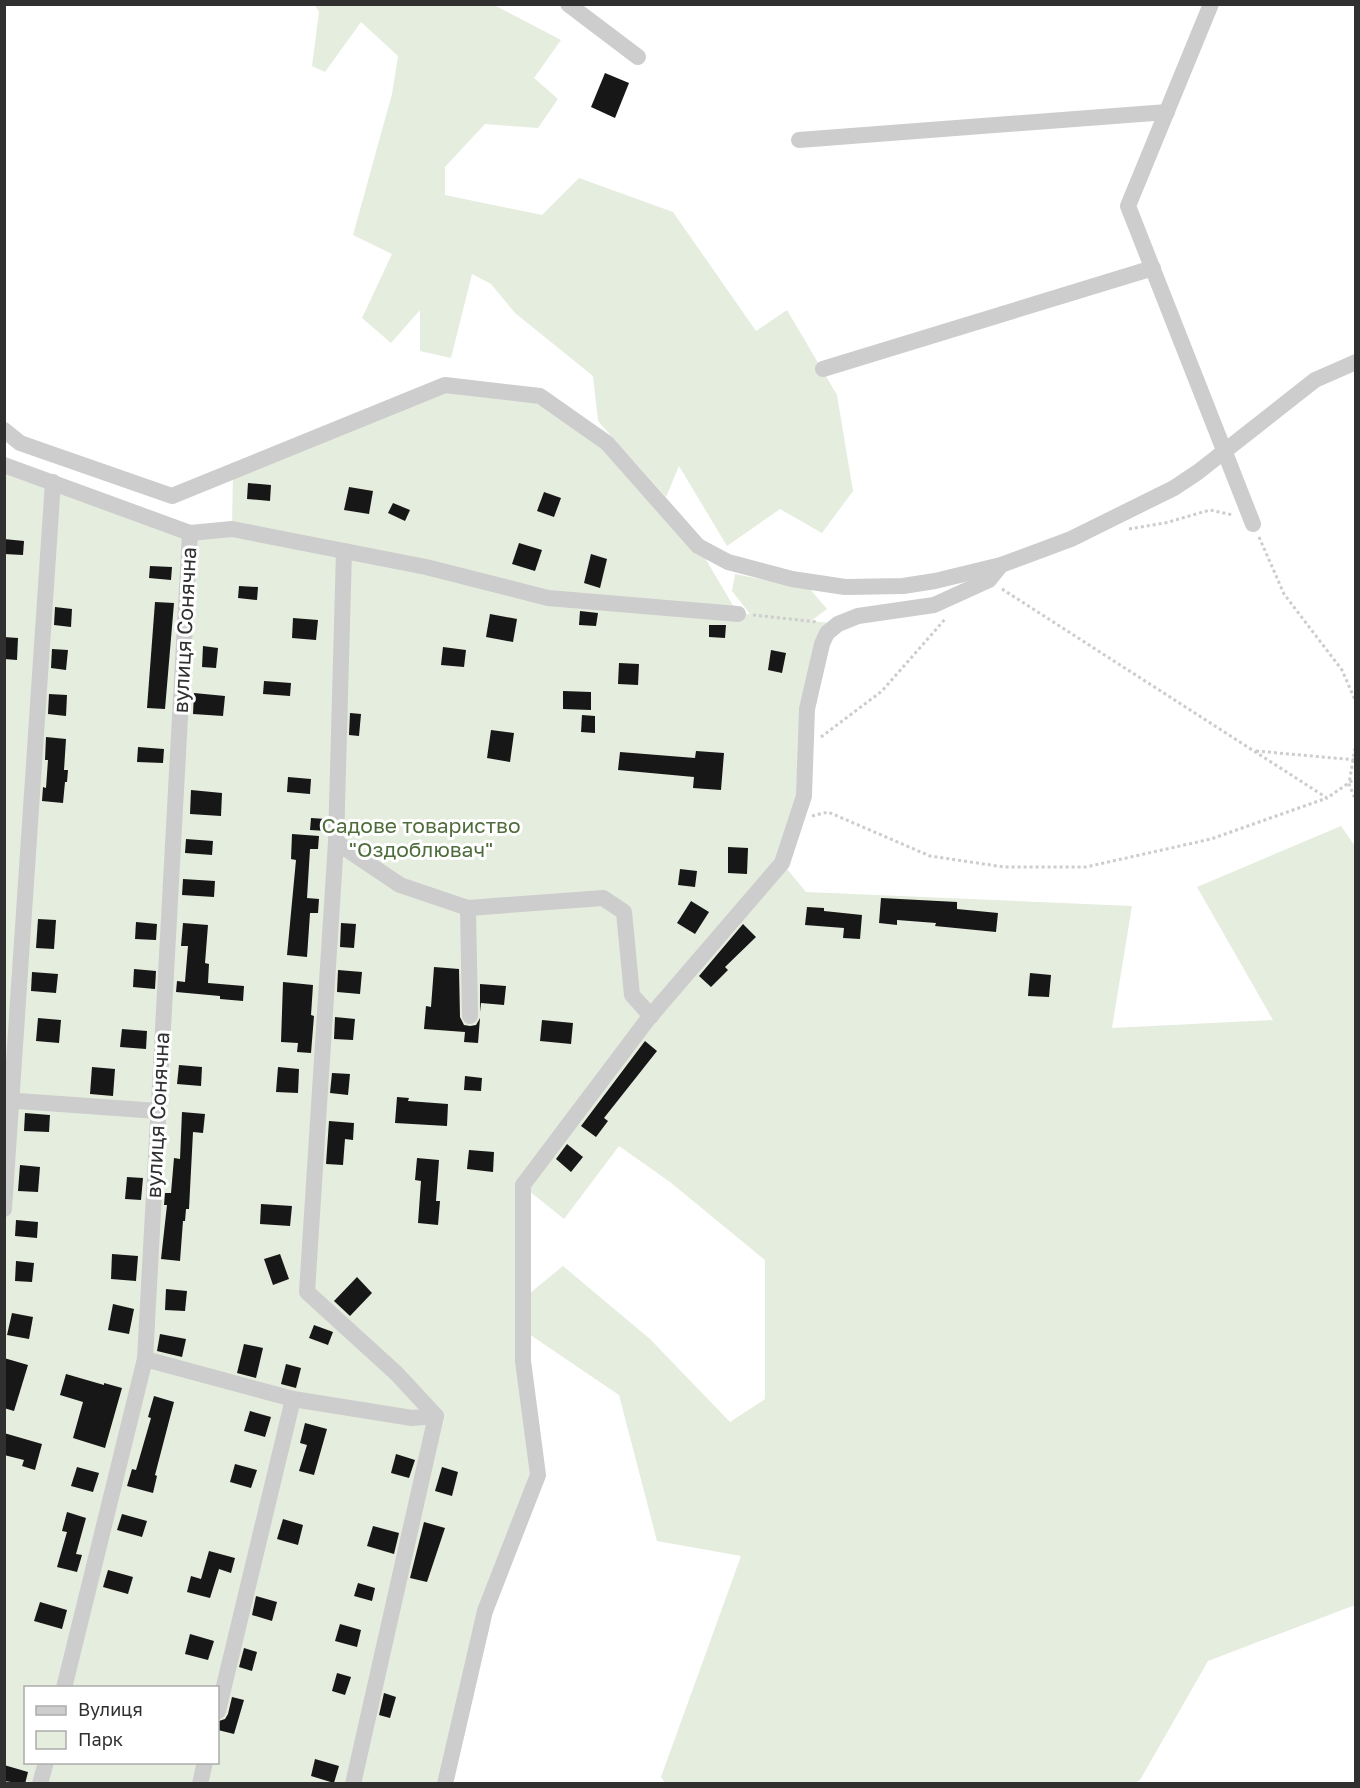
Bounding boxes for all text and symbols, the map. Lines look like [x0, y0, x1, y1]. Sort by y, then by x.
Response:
street label: вулиця Сонячна [167, 546, 201, 714]
park label: Садове товариство "Оздоблювач" [321, 812, 521, 862]
street label: вулиця Сонячна [140, 1031, 174, 1199]
legend [24, 1686, 219, 1764]
text: Вулиця [78, 1698, 143, 1720]
text: Парк [78, 1728, 123, 1750]

